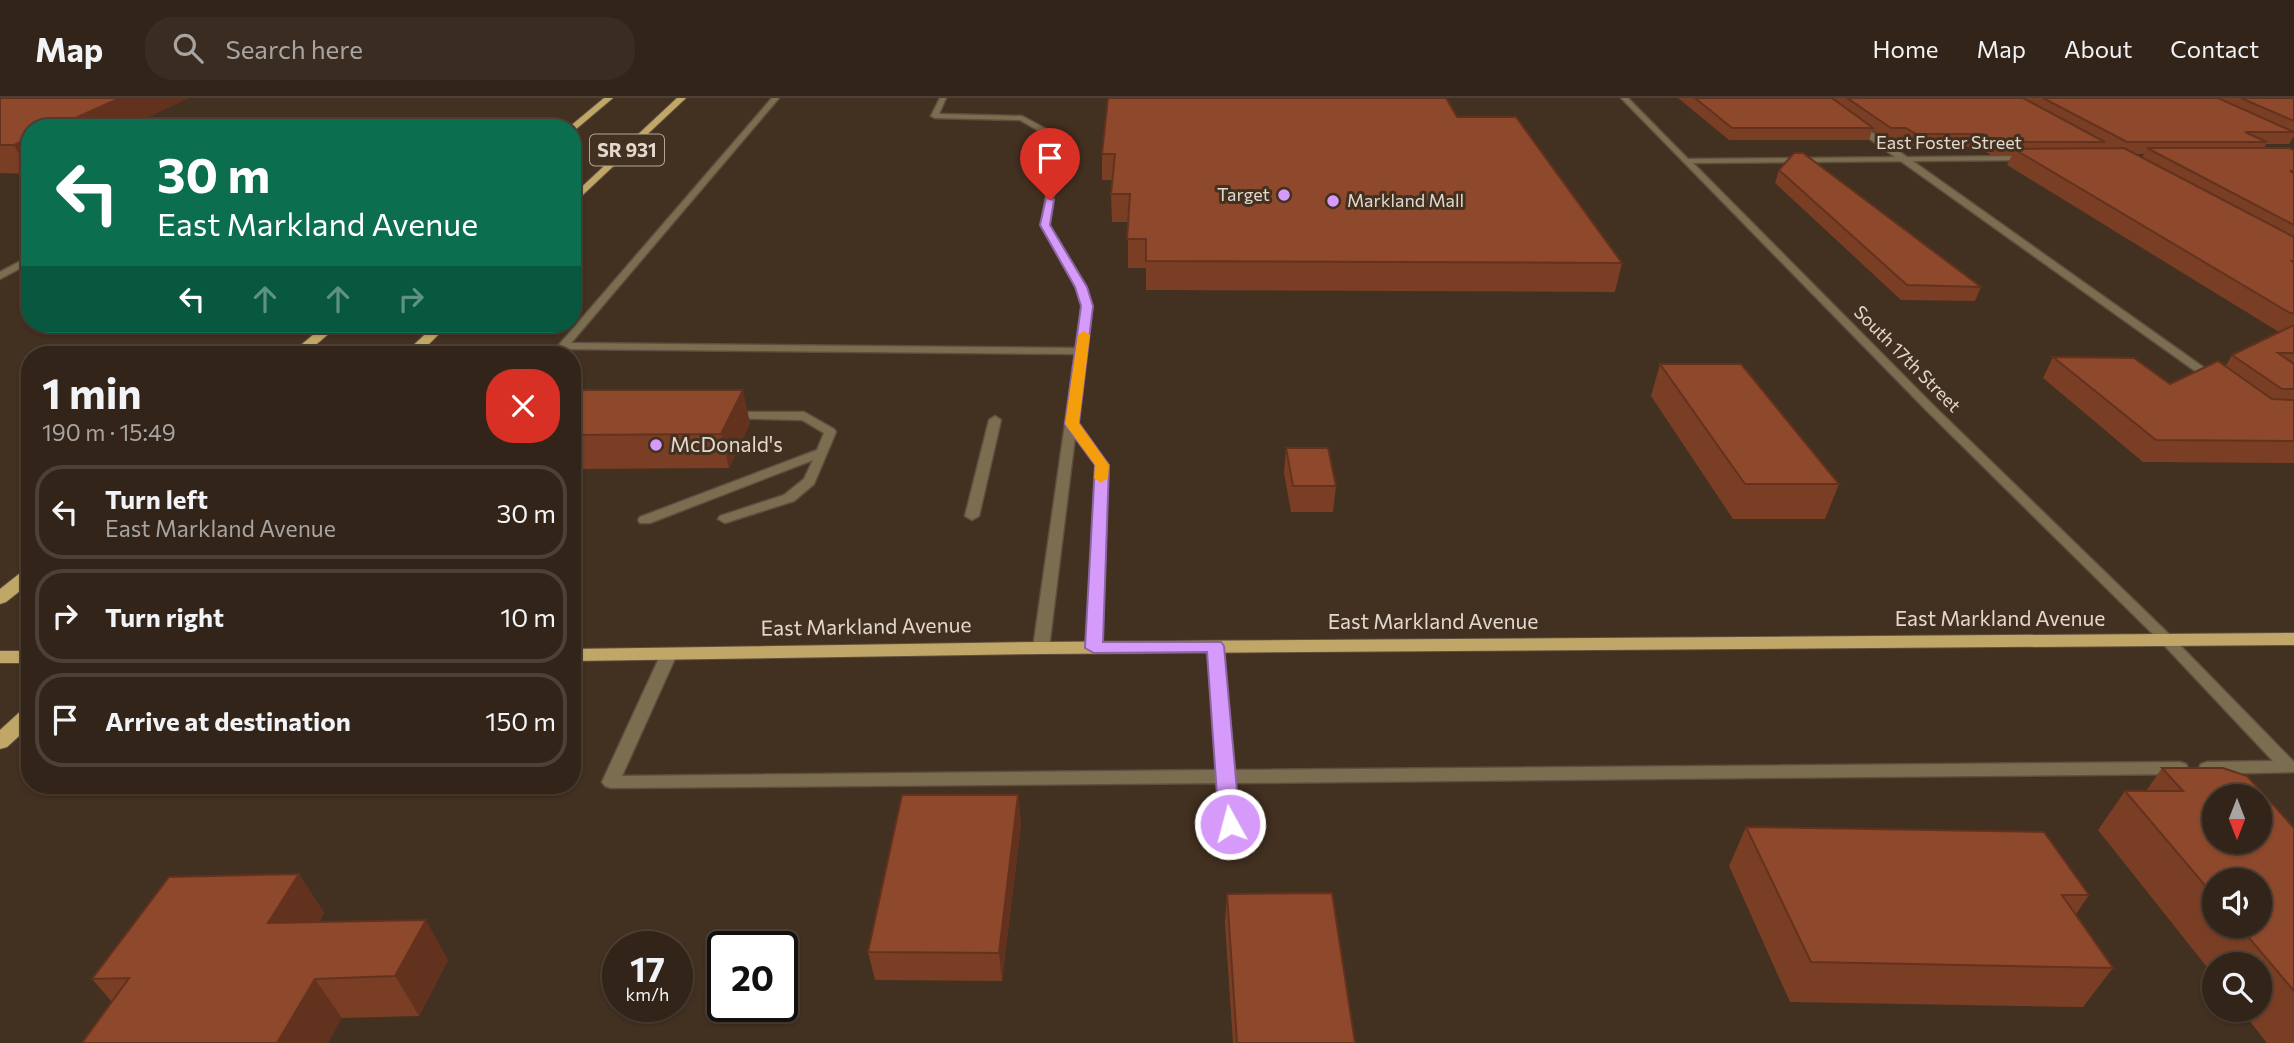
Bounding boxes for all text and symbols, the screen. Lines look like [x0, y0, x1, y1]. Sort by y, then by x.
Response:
search box [145, 17, 635, 80]
text: Map [35, 28, 103, 69]
icon: search [169, 29, 207, 67]
text: Search here [225, 33, 363, 64]
text: Home [1873, 34, 1939, 63]
text: Map [1977, 34, 2026, 63]
text: About [2064, 34, 2132, 63]
text: Contact [2170, 34, 2259, 63]
pin [1020, 128, 1080, 200]
street label: East Foster Street [1876, 131, 2022, 153]
road number: SR 931 [590, 134, 664, 166]
icon: arrive [1031, 139, 1069, 177]
text: 30 m [157, 143, 270, 203]
icon: left [42, 147, 133, 238]
place label: Target [1217, 183, 1270, 205]
marker: Target [1276, 187, 1292, 203]
place label: Markland Mall [1347, 189, 1464, 211]
marker: Markland Mall [1325, 193, 1341, 209]
text: East Markland Avenue [157, 203, 478, 243]
icon: left [173, 280, 211, 318]
icon: ahead [246, 280, 284, 318]
icon: ahead [319, 280, 357, 318]
icon: right [392, 280, 430, 318]
street label: South 17th Street [1850, 300, 1966, 416]
text: 1 min [42, 366, 142, 418]
button: close [486, 369, 560, 443]
text: 190 m · 15:49 [42, 418, 176, 446]
place label: McDonald's [670, 431, 783, 456]
marker: McDonald's [648, 437, 664, 453]
text: Turn left [105, 483, 208, 514]
icon: left [46, 493, 84, 531]
text: 30 m [497, 497, 556, 528]
text: East Markland Avenue [105, 514, 336, 542]
icon: right [46, 597, 84, 635]
text: Turn right [105, 601, 224, 632]
text: 10 m [500, 601, 556, 632]
street label: East Markland Avenue [1895, 605, 2105, 630]
street label: East Markland Avenue [1328, 608, 1538, 633]
street label: East Markland Avenue [760, 611, 972, 640]
icon: arrive [46, 701, 84, 739]
text: Arrive at destination [105, 705, 351, 736]
text: 150 m [485, 705, 556, 736]
north arrow [2202, 784, 2272, 854]
map controls [2202, 784, 2272, 1022]
position arrow [1193, 787, 1267, 861]
button: sound [2202, 868, 2272, 938]
speed limit sign: 20 [707, 931, 798, 1022]
text: 17 [630, 946, 665, 989]
button: search [2202, 952, 2272, 1022]
text: km/h [626, 983, 669, 1005]

